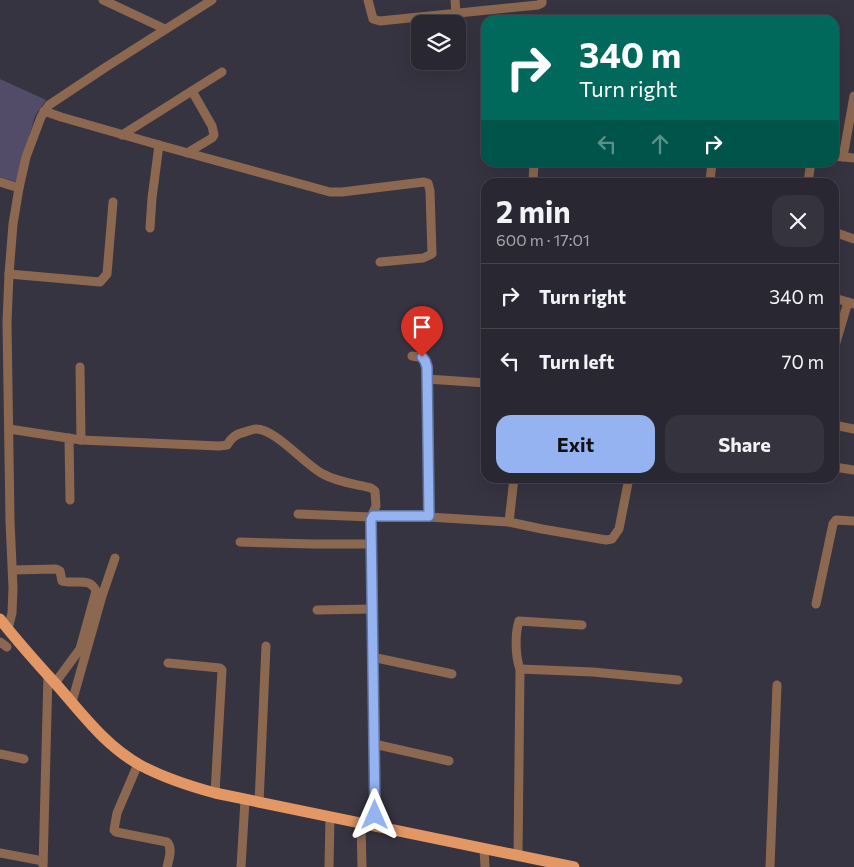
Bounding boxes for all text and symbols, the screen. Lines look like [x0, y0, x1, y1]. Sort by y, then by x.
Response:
map controls [411, 15, 466, 70]
button: layers [411, 15, 466, 70]
text: 340 m [579, 32, 681, 75]
icon: right [496, 35, 561, 100]
text: Turn right [579, 75, 677, 102]
icon: left [593, 130, 621, 158]
icon: ahead [646, 130, 674, 158]
icon: right [699, 130, 727, 158]
text: 2 min [496, 192, 571, 229]
button: close [772, 195, 824, 247]
text: 600 m · 17:01 [496, 230, 590, 249]
icon: right [496, 282, 524, 310]
text: Turn right [539, 285, 626, 308]
text: 340 m [769, 285, 824, 308]
pin [401, 306, 443, 357]
icon: arrive [408, 313, 436, 341]
icon: left [496, 347, 524, 375]
text: Turn left [539, 350, 614, 373]
text: 70 m [781, 350, 824, 373]
button: Exit [496, 415, 655, 473]
button: Share [665, 415, 824, 473]
position arrow [348, 788, 400, 840]

